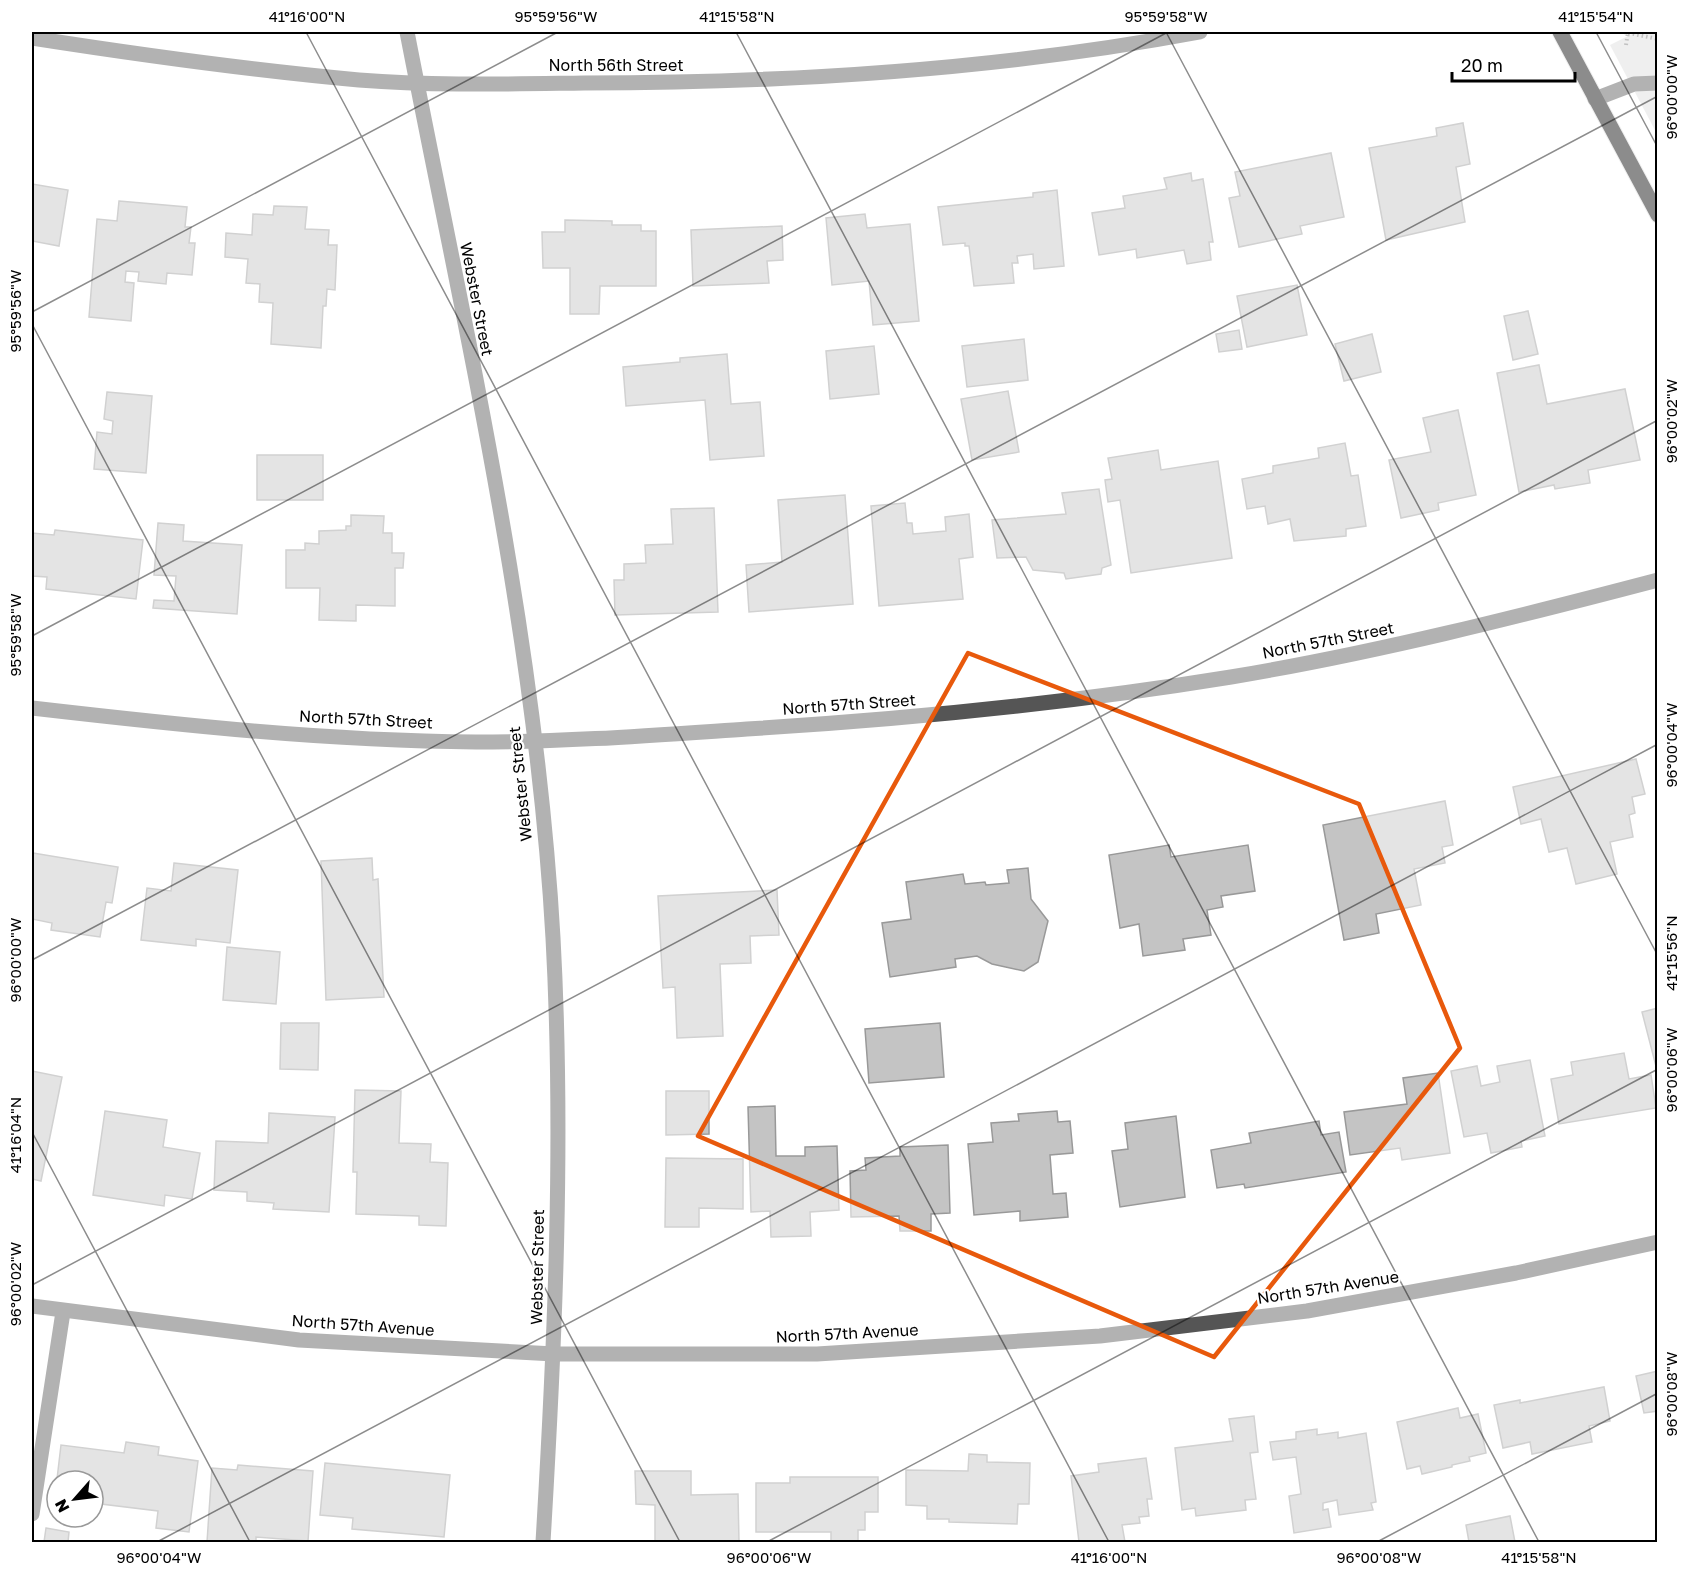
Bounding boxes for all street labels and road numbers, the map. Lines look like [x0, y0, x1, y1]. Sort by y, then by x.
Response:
street label: North 56th Street [548, 55, 684, 75]
street label: Webster Street [456, 240, 498, 358]
street label: North 57th Street [1260, 617, 1396, 663]
street label: North 57th Street [782, 689, 916, 719]
street label: North 57th Street [299, 706, 433, 732]
street label: Webster Street [504, 725, 536, 843]
street label: Webster Street [526, 1209, 548, 1325]
street label: North 57th Avenue [1256, 1266, 1400, 1308]
street label: North 57th Avenue [291, 1310, 435, 1340]
street label: North 57th Avenue [775, 1319, 919, 1347]

